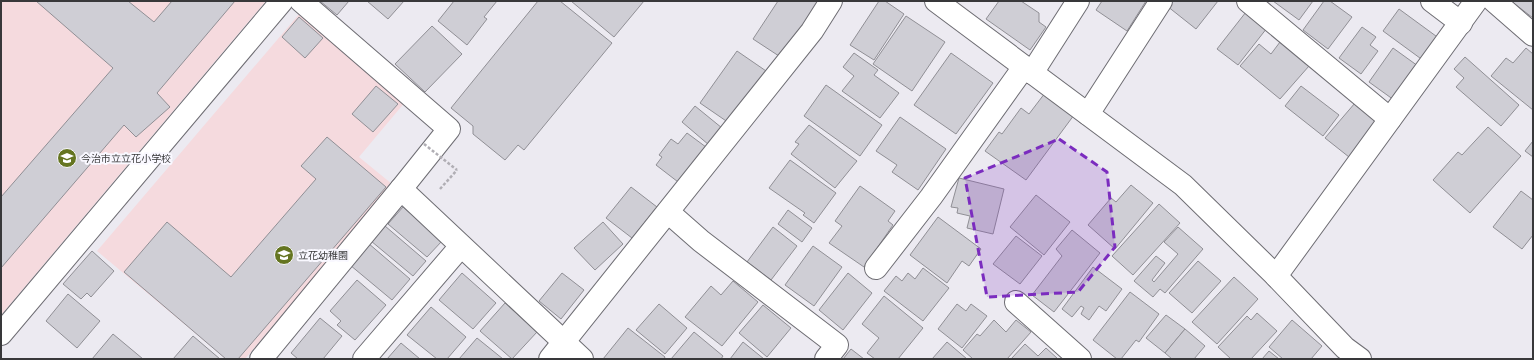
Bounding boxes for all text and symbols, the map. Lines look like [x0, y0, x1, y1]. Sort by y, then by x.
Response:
school or university icon: 今治市立立花小学校 [56, 147, 78, 169]
place label: 今治市立立花小学校 [81, 152, 171, 165]
school or university icon: 立花幼稚園 [273, 244, 295, 266]
place label: 立花幼稚園 [298, 249, 348, 262]

